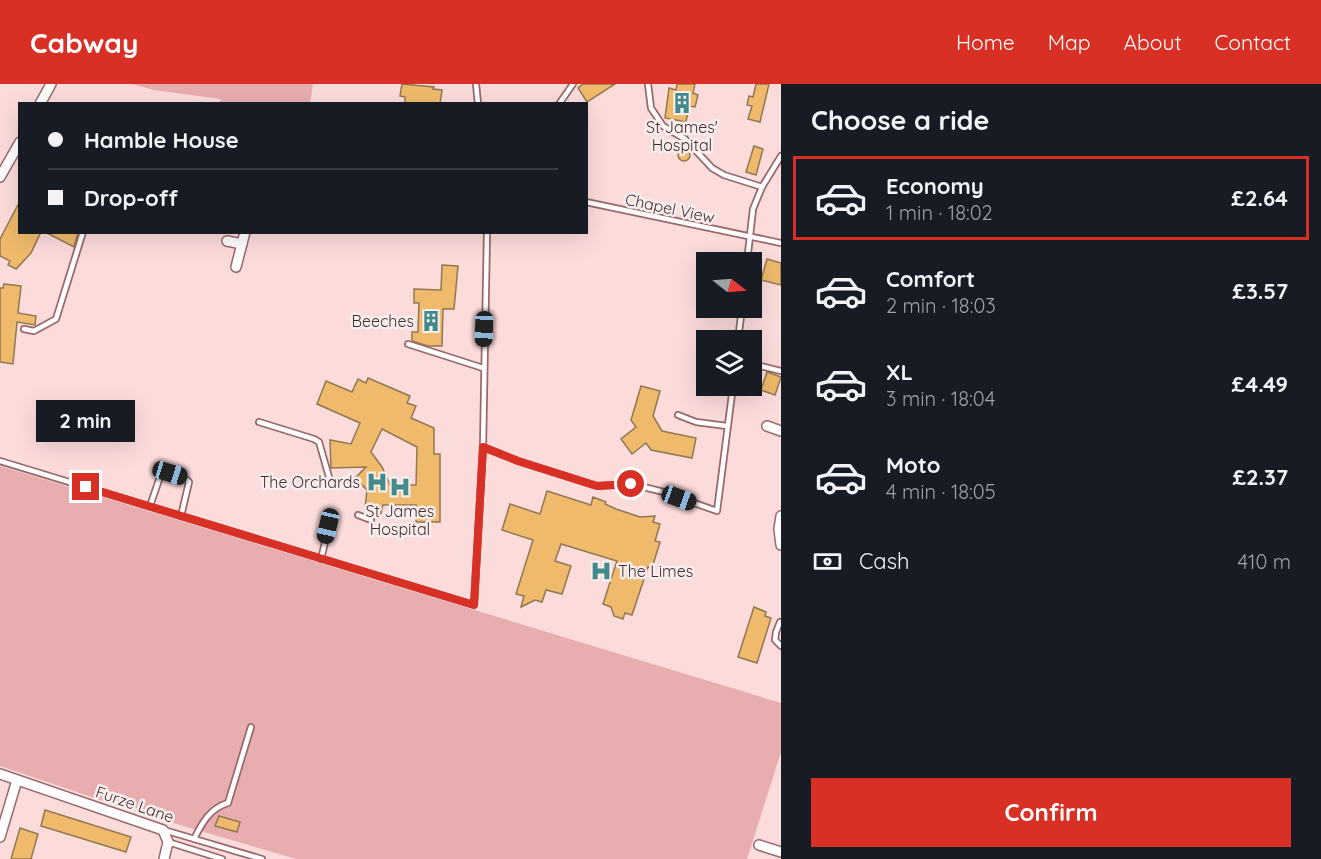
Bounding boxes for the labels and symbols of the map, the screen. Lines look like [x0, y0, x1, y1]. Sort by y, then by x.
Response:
building icon: St James' Hospital [670, 91, 694, 115]
place label: St James' Hospital [646, 117, 718, 155]
street label: Chapel View [623, 189, 717, 227]
north arrow [696, 252, 762, 318]
building icon: Beeches [419, 309, 443, 333]
place label: Beeches [352, 311, 414, 331]
car [474, 311, 494, 347]
callout: 2 min [36, 400, 136, 442]
car [150, 459, 190, 487]
hospital icon: The Orchards [365, 470, 389, 494]
route start [617, 470, 644, 497]
place label: The Orchards [260, 472, 360, 492]
route end [72, 473, 99, 500]
hospital icon: St James Hospital [388, 475, 412, 499]
car [659, 483, 699, 513]
place label: St James Hospital [366, 501, 434, 539]
car [315, 506, 341, 546]
hospital icon: The Limes [589, 559, 613, 583]
place label: The Limes [618, 561, 693, 581]
street label: Furze Lane [93, 781, 177, 827]

